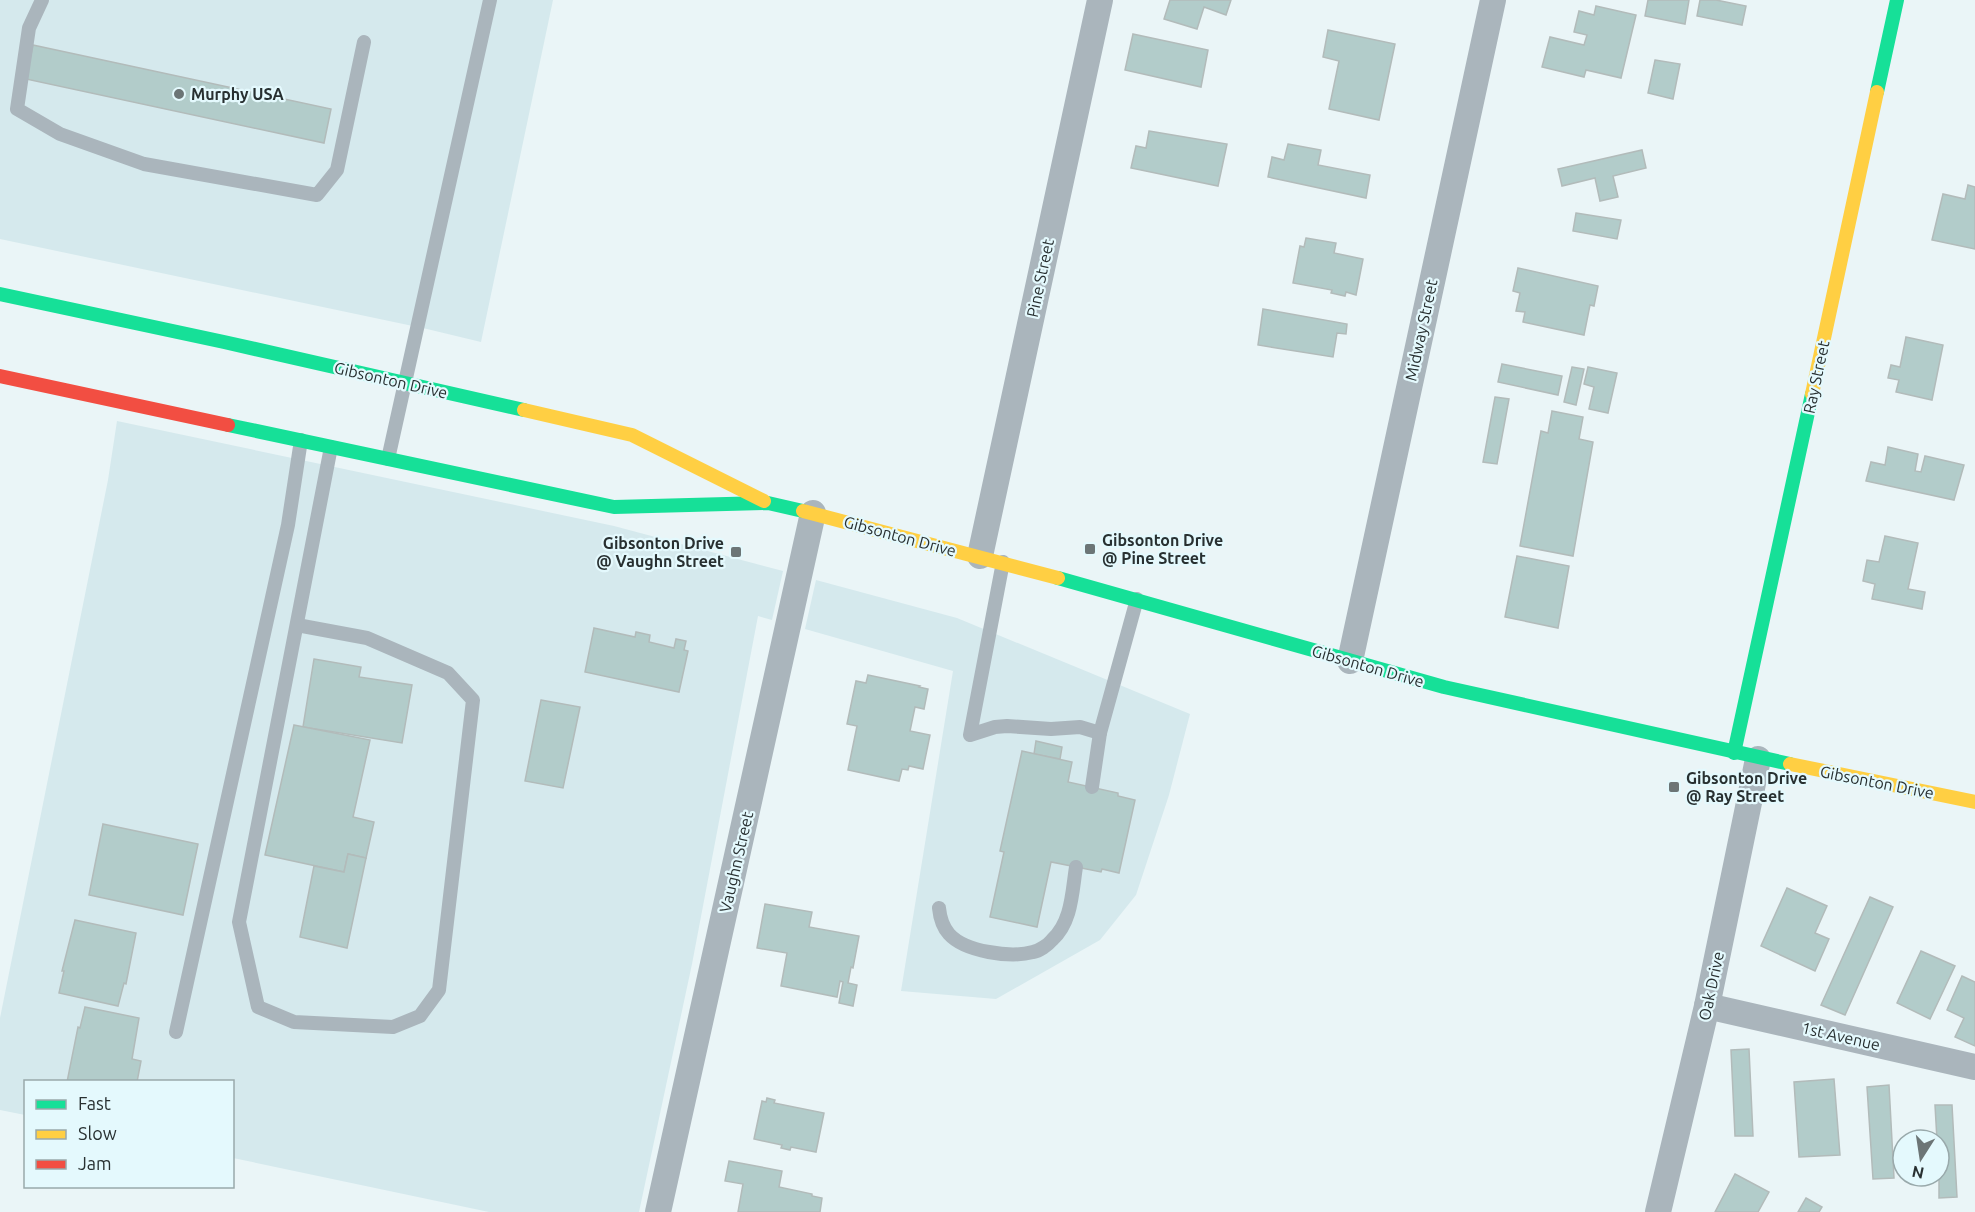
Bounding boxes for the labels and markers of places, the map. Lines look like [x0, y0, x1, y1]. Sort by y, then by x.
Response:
place label: Murphy USA [191, 85, 284, 103]
marker: Murphy USA [172, 87, 186, 101]
place label: Gibsonton Drive @ Pine Street [1102, 531, 1223, 567]
place label: Gibsonton Drive @ Vaughn Street [596, 534, 724, 570]
marker: Gibsonton Drive @ Pine Street [1083, 542, 1097, 556]
marker: Gibsonton Drive @ Vaughn Street [729, 545, 743, 559]
place label: Gibsonton Drive @ Ray Street [1686, 769, 1807, 805]
marker: Gibsonton Drive @ Ray Street [1667, 780, 1681, 794]

